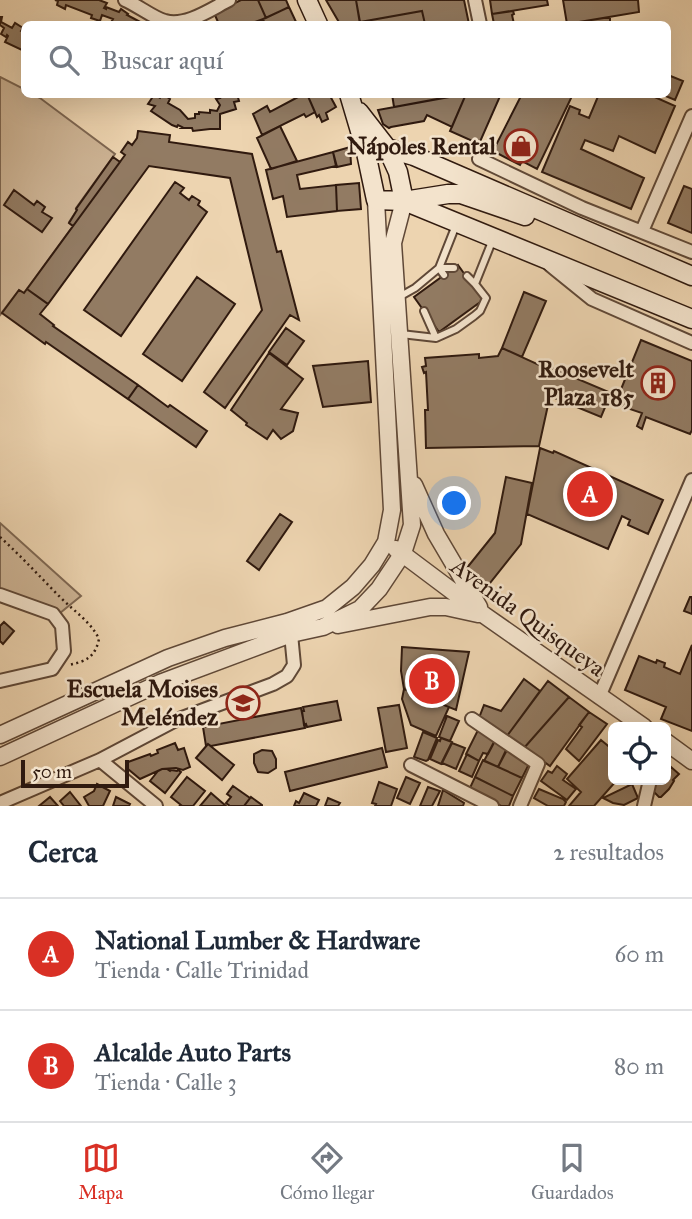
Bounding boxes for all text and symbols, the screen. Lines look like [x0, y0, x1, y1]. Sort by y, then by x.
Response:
search box [21, 21, 671, 98]
icon: search [45, 41, 83, 79]
text: Buscar aquí [101, 44, 223, 76]
shop icon: Nápoles Rental [502, 127, 540, 165]
place label: Nápoles Rental [347, 131, 497, 161]
place label: Roosevelt Plaza 185 [538, 354, 635, 412]
building icon: Roosevelt Plaza 185 [639, 364, 677, 402]
pin: A [567, 468, 613, 520]
your location [437, 486, 471, 520]
street label: Avenida Quisqueya [444, 550, 612, 684]
pin: B [409, 655, 455, 707]
place label: Escuela Moises Meléndez [67, 674, 219, 732]
school or university icon: Escuela Moises Meléndez [224, 684, 262, 722]
map controls [608, 722, 671, 785]
button: locate [608, 722, 671, 785]
scale bar [21, 757, 130, 789]
text: 50 m [32, 760, 72, 783]
text: Cerca [28, 834, 97, 870]
text: 2 resultados [553, 838, 664, 866]
text: National Lumber & Hardware [95, 924, 420, 956]
text: A [43, 940, 59, 968]
text: 60 m [615, 940, 664, 968]
text: Tienda · Calle Trinidad [95, 956, 309, 984]
text: Alcalde Auto Parts [95, 1036, 291, 1068]
text: B [43, 1052, 59, 1080]
text: 80 m [614, 1052, 664, 1080]
text: Tienda · Calle 3 [95, 1068, 237, 1096]
tab: Mapa [78, 1139, 123, 1204]
tab: Cómo llegar [280, 1139, 374, 1204]
tab: Guardados [531, 1139, 614, 1204]

